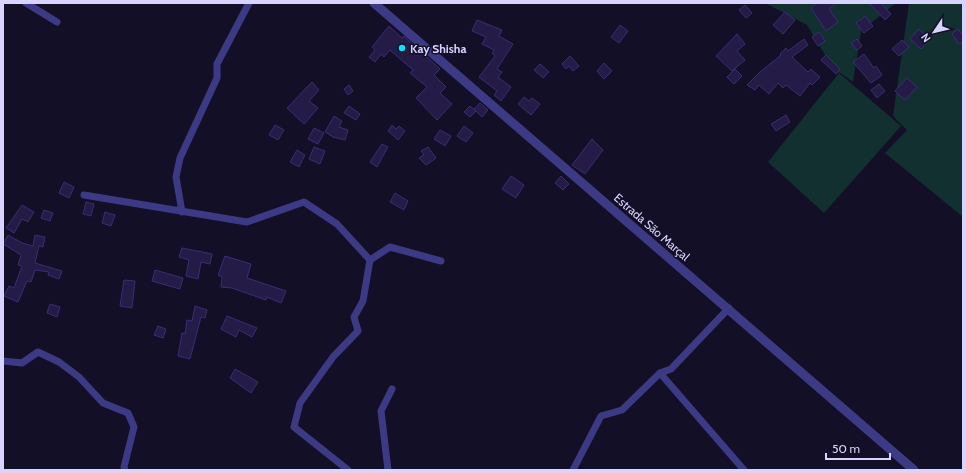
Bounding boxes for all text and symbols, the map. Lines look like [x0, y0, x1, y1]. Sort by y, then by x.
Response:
north arrow [914, 12, 954, 52]
text: N [918, 31, 934, 45]
place label: Kay Shisha [410, 41, 466, 56]
marker: Kay Shisha [397, 43, 407, 53]
street label: Estrada São Marçal [611, 190, 693, 264]
scale bar [826, 435, 890, 461]
text: 50 m [832, 441, 860, 456]

